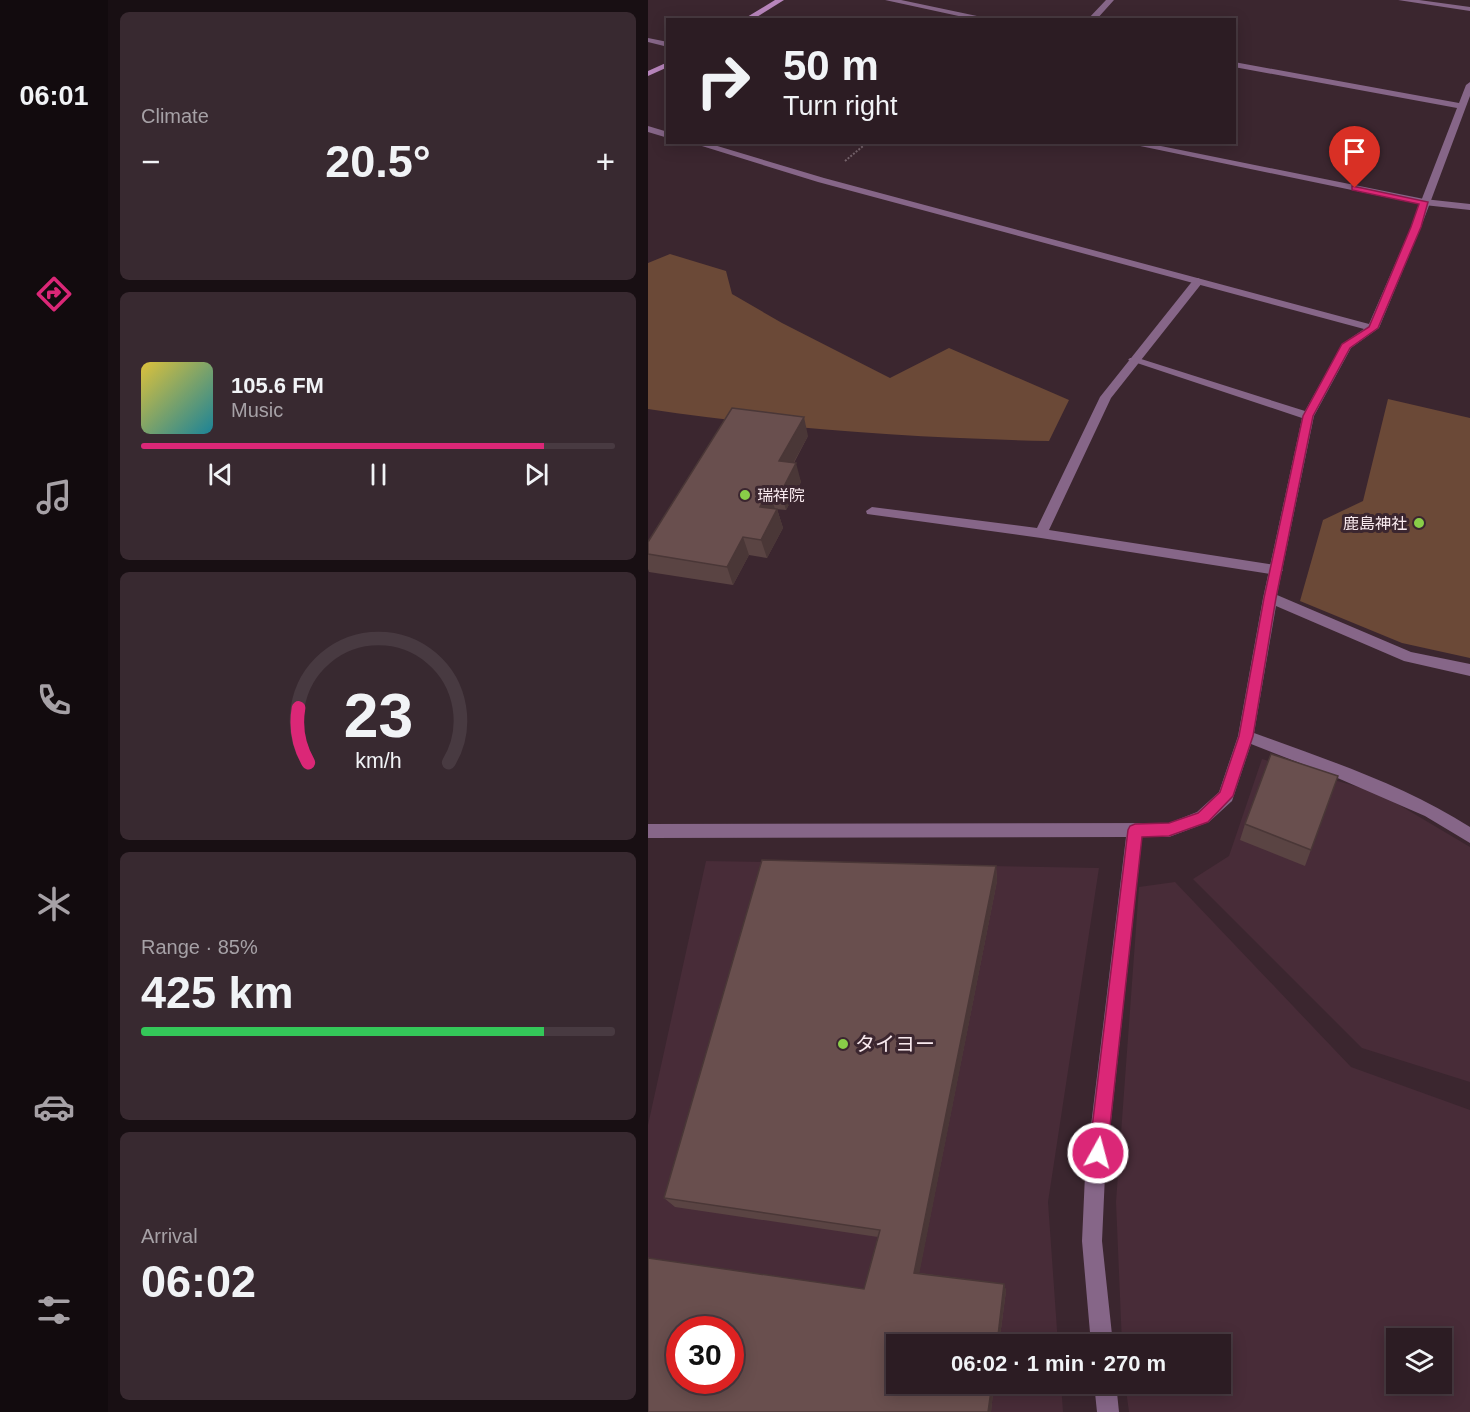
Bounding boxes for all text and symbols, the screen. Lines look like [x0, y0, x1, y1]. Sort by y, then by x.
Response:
icon: right [684, 42, 762, 120]
text: 50 m [783, 42, 879, 89]
text: 06:01 [19, 81, 89, 111]
text: Turn right [783, 91, 898, 121]
text: Climate [141, 105, 209, 127]
pin [1329, 126, 1380, 188]
icon: arrive [1338, 135, 1371, 168]
text: 20.5° [325, 136, 431, 187]
text: − [141, 143, 160, 180]
text: + [596, 143, 615, 180]
icon: directions [33, 273, 75, 315]
text: 105.6 FM [231, 373, 324, 398]
text: Music [231, 399, 283, 421]
icon: previous [204, 458, 237, 491]
icon: pause [362, 458, 395, 491]
icon: next [520, 458, 553, 491]
icon: music [33, 476, 75, 518]
place label: 瑞祥院 [757, 487, 805, 504]
marker: 瑞祥院 [738, 488, 752, 502]
place label: 鹿島神社 [1343, 515, 1407, 532]
marker: 鹿島神社 [1412, 516, 1426, 530]
icon: phone [33, 679, 75, 721]
text: 23 [343, 681, 413, 750]
text: km/h [355, 749, 401, 773]
icon: climate [33, 883, 75, 925]
text: Range · 85% [141, 936, 258, 958]
text: 425 km [141, 967, 294, 1018]
place label: タイヨー [855, 1033, 935, 1055]
marker: タイヨー [836, 1037, 850, 1051]
icon: car [33, 1086, 75, 1128]
position arrow [1066, 1121, 1130, 1185]
text: Arrival [141, 1225, 198, 1247]
text: 06:02 [141, 1256, 256, 1307]
icon: filters [33, 1289, 75, 1331]
speed limit sign: 30 [666, 1316, 744, 1394]
map controls [1386, 1328, 1452, 1394]
button: layers [1386, 1328, 1452, 1394]
text: 06:02 · 1 min · 270 m [951, 1351, 1166, 1376]

